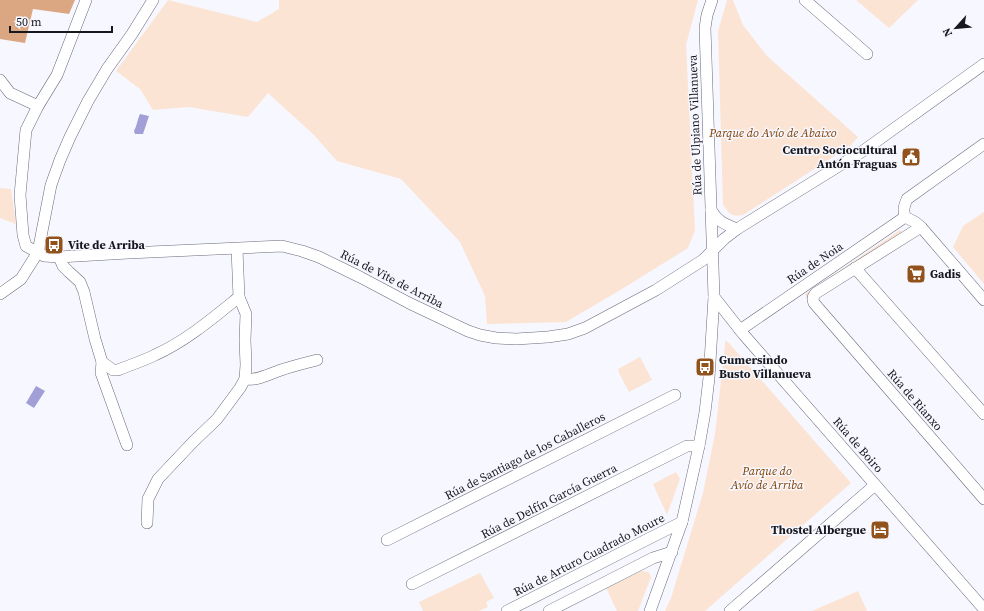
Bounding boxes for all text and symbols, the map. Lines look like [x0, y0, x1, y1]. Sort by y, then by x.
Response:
scale bar [10, 8, 112, 34]
north arrow [936, 8, 976, 48]
text: 50 m [16, 14, 42, 30]
text: N [939, 25, 956, 39]
street label: Rúa de Ulpiano Villanueva [685, 54, 705, 196]
park label: Parque do Avío de Abaixo [708, 125, 837, 141]
place label: Centro Sociocultural Antón Fraguas [783, 142, 898, 172]
public building icon: Centro Sociocultural Antón Fraguas [900, 146, 922, 168]
bus stop icon: Vite de Arriba [43, 234, 65, 256]
place label: Vite de Arriba [68, 237, 146, 253]
street label: Rúa de Noia [784, 238, 847, 288]
street label: Rúa de Vite de Arriba [338, 246, 447, 312]
supermarket icon: Gadis [905, 263, 927, 285]
place label: Gadis [930, 266, 961, 282]
place label: Gumersindo Busto Villanueva [719, 352, 812, 382]
bus stop icon: Gumersindo Busto Villanueva [694, 356, 716, 378]
street label: Rúa de Rianxo [884, 366, 946, 434]
street label: Rúa de Santiago de los Caballeros [442, 408, 608, 504]
street label: Rúa de Boiro [829, 414, 887, 476]
street label: Rúa de Delfín García Guerra [478, 459, 620, 542]
park label: Parque do Avío de Arriba [730, 463, 804, 493]
street label: Rúa de Arturo Cuadrado Moure [511, 510, 667, 600]
hotel icon: Thostel Albergue [869, 519, 891, 541]
place label: Thostel Albergue [771, 522, 866, 538]

